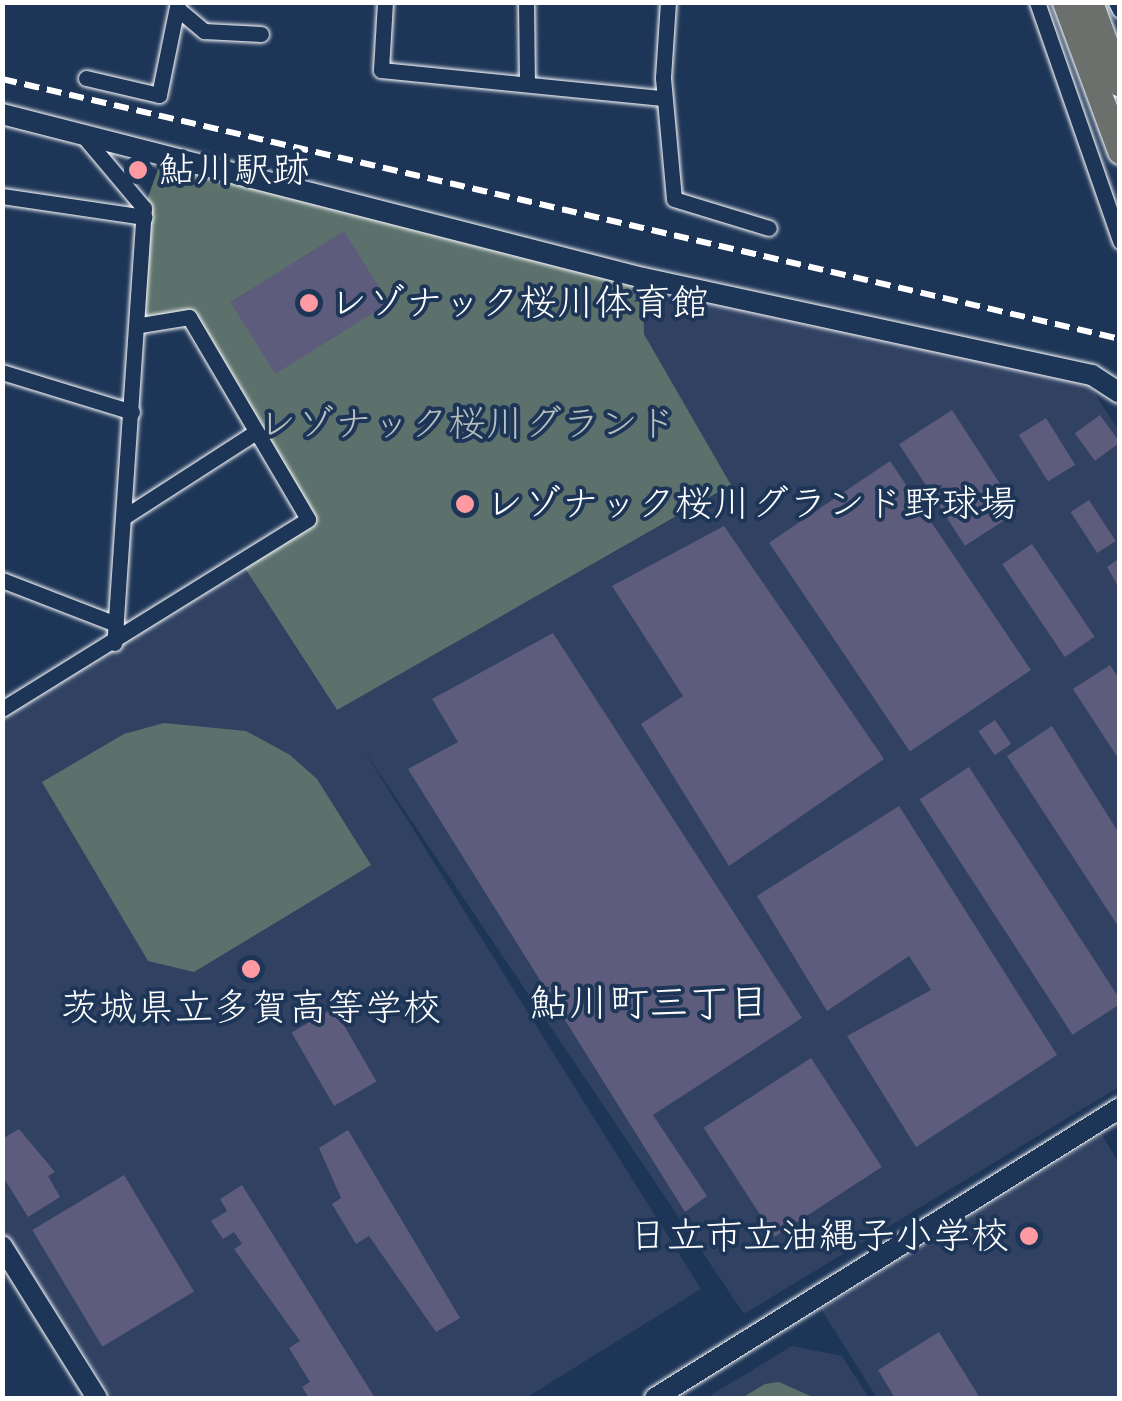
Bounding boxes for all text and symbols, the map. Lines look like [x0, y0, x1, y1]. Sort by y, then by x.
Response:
place label: 鮎川駅跡 [158, 147, 310, 193]
marker: 鮎川駅跡 [127, 159, 149, 181]
place label: レゾナック桜川体育館 [329, 280, 709, 326]
marker: レゾナック桜川体育館 [298, 292, 320, 314]
park label: レゾナック桜川グランド [258, 401, 676, 447]
place label: レゾナック桜川グランド野球場 [485, 481, 1017, 527]
marker: レゾナック桜川グランド野球場 [454, 493, 476, 515]
marker: 茨城県立多賀高等学校 [240, 958, 262, 980]
district label: 鮎川町三丁目 [529, 979, 769, 1027]
place label: 茨城県立多賀高等学校 [61, 985, 441, 1031]
place label: 日立市立油縄子小学校 [629, 1213, 1009, 1259]
marker: 日立市立油縄子小学校 [1018, 1225, 1040, 1247]

